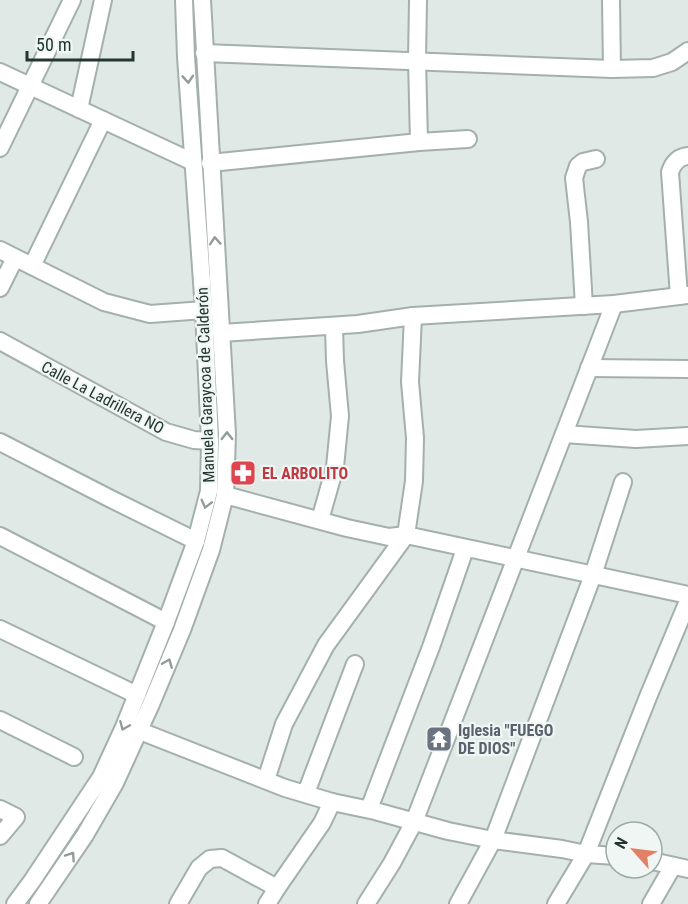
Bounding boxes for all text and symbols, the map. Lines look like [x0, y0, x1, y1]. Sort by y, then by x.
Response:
scale bar [27, 24, 134, 62]
text: 50 m [36, 34, 71, 55]
one-way arrow [181, 75, 194, 84]
one-way arrow [209, 237, 222, 246]
street label: Manuela Garaycoa de Calderón [193, 287, 218, 483]
street label: Calle La Ladrillera NO [38, 357, 167, 438]
one-way arrow [221, 431, 233, 440]
pharmacy icon: EL ARBOLITO [228, 458, 258, 488]
place label: EL ARBOLITO [262, 464, 348, 483]
one-way arrow [200, 499, 213, 509]
one-way arrow [161, 659, 173, 670]
one-way arrow [119, 720, 131, 731]
place label: Iglesia "FUEGO DE DIOS" [458, 721, 553, 758]
temple icon: Iglesia "FUEGO DE DIOS" [424, 724, 454, 754]
north arrow [604, 820, 664, 880]
text: N [611, 834, 632, 852]
one-way arrow [64, 851, 75, 862]

